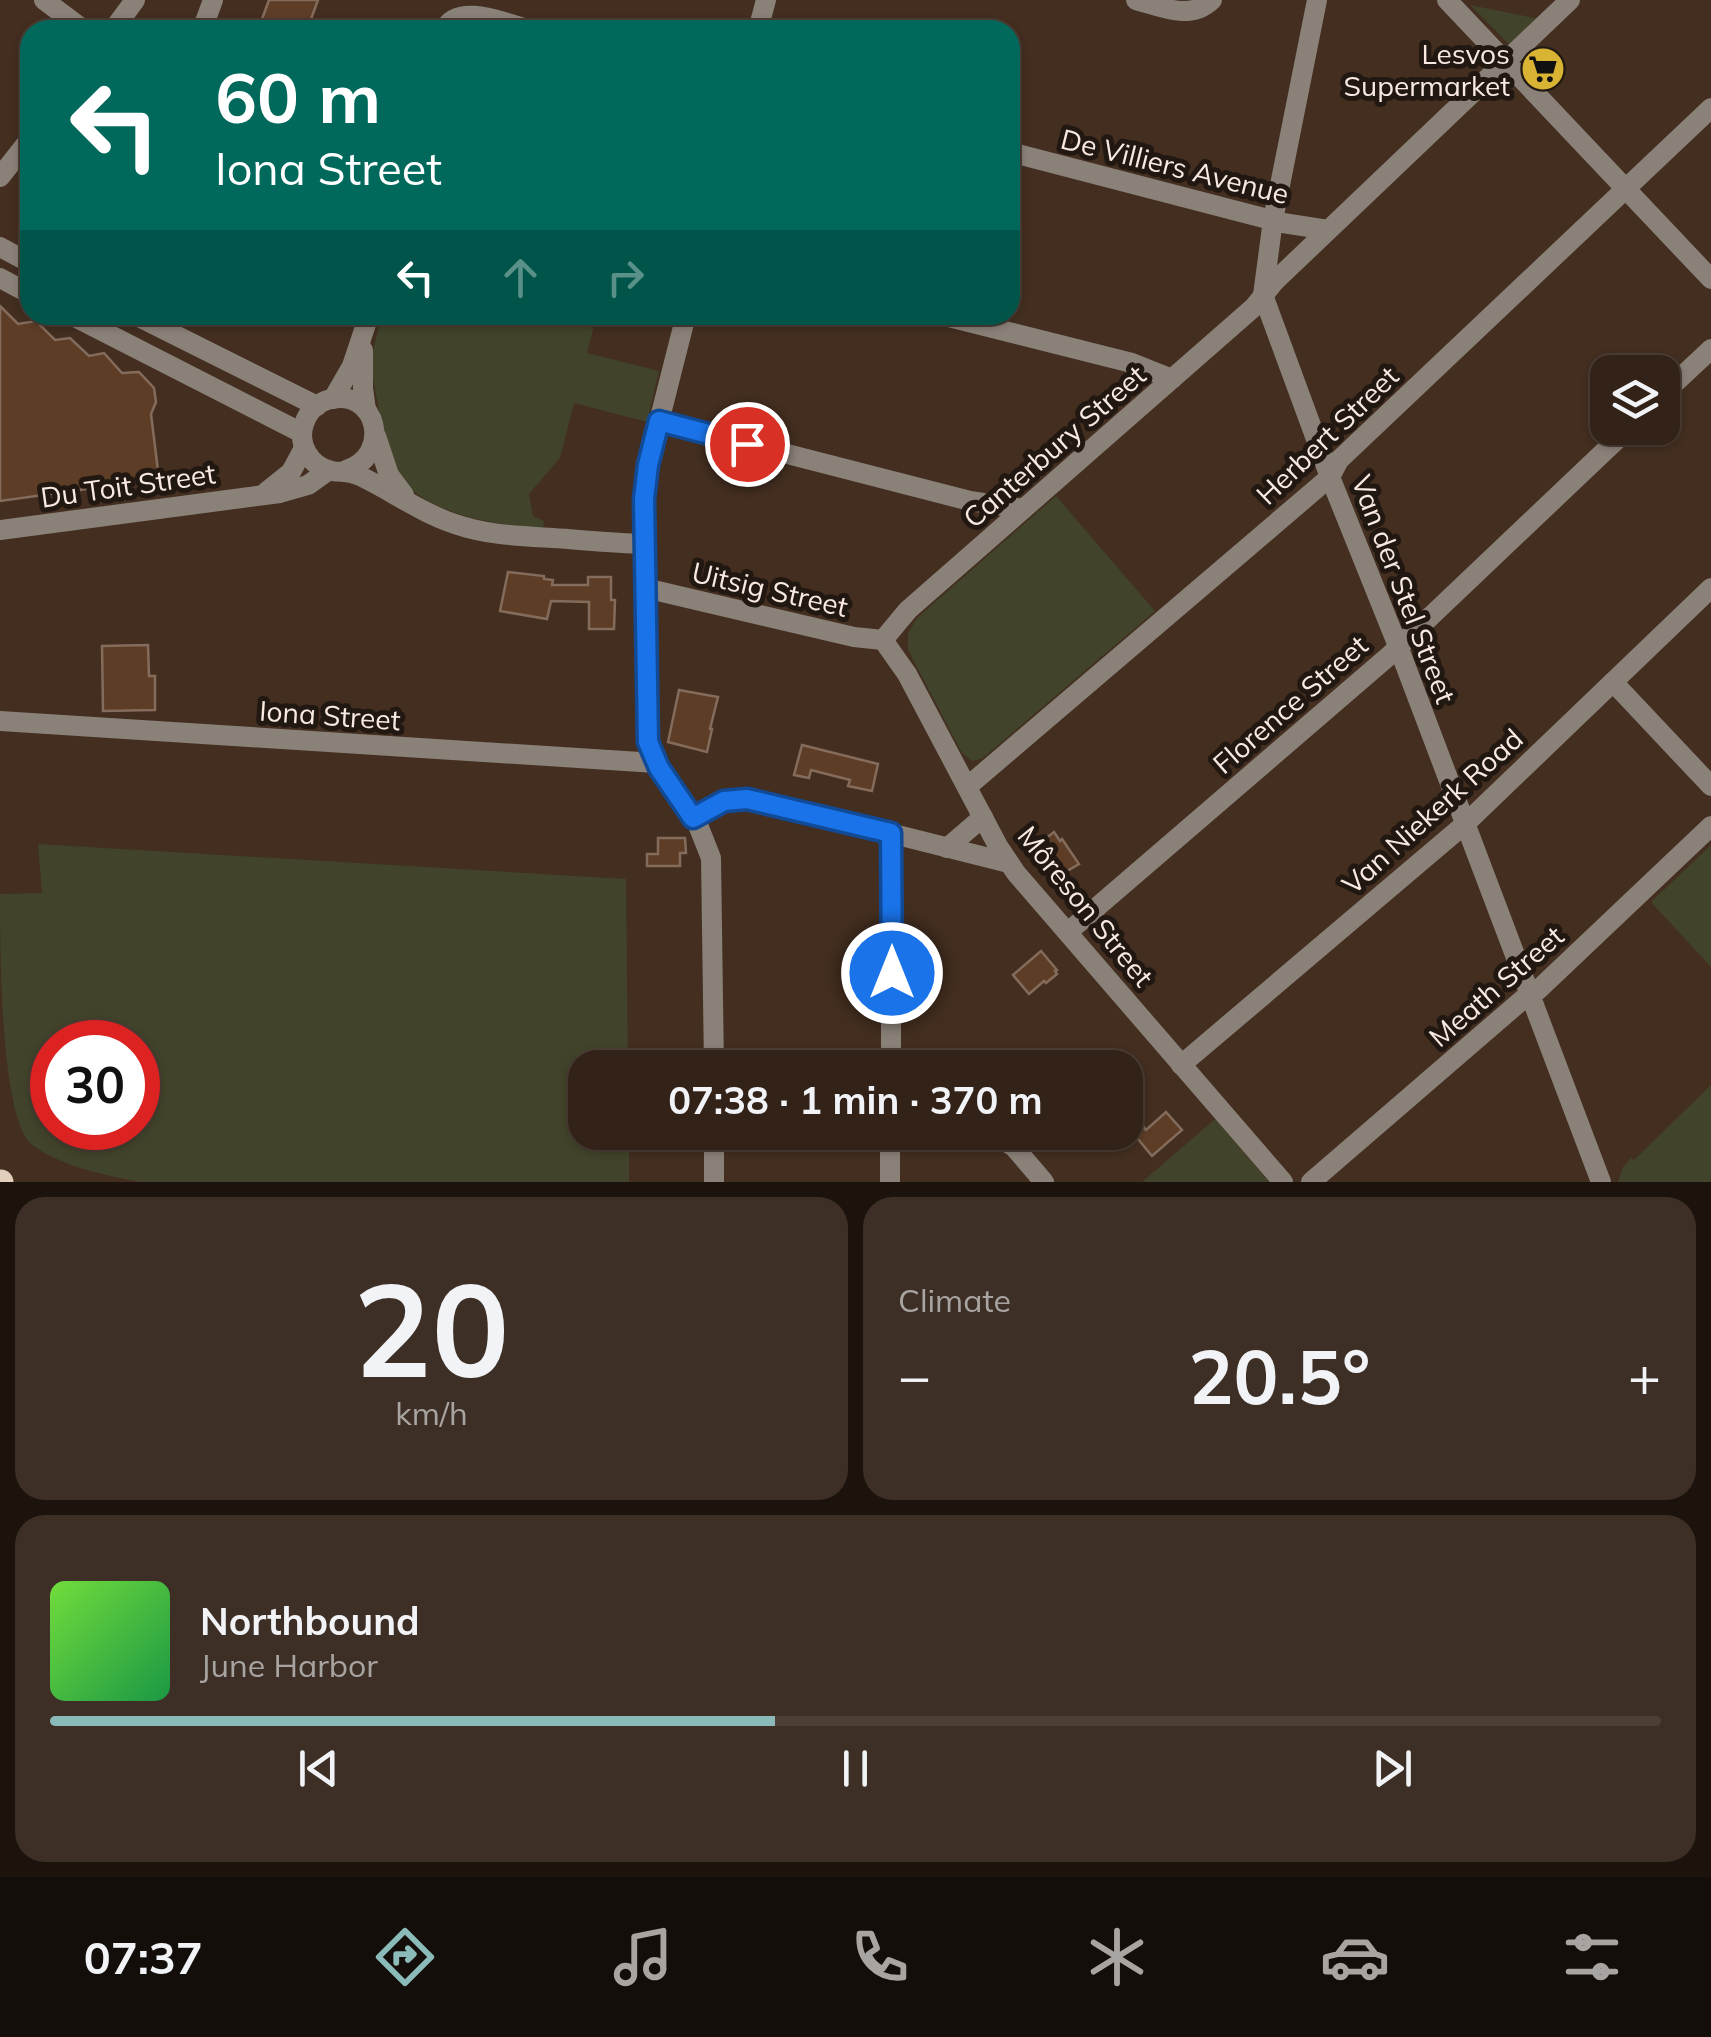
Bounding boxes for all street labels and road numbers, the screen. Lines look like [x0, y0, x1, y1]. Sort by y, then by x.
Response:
street label: De Villiers Avenue [1057, 121, 1293, 211]
street label: Canterbury Street [956, 357, 1153, 535]
street label: Herbert Street [1249, 358, 1406, 512]
street label: Du Toit Street [38, 455, 218, 515]
street label: Van der Stel Street [1344, 470, 1464, 708]
street label: Uitsig Street [689, 554, 852, 624]
street label: Florence Street [1205, 627, 1375, 781]
street label: Iona Street [258, 693, 402, 737]
street label: Van Niekerk Road [1334, 721, 1530, 901]
street label: Môreson Street [1011, 819, 1161, 993]
street label: Meath Street [1421, 918, 1571, 1054]

